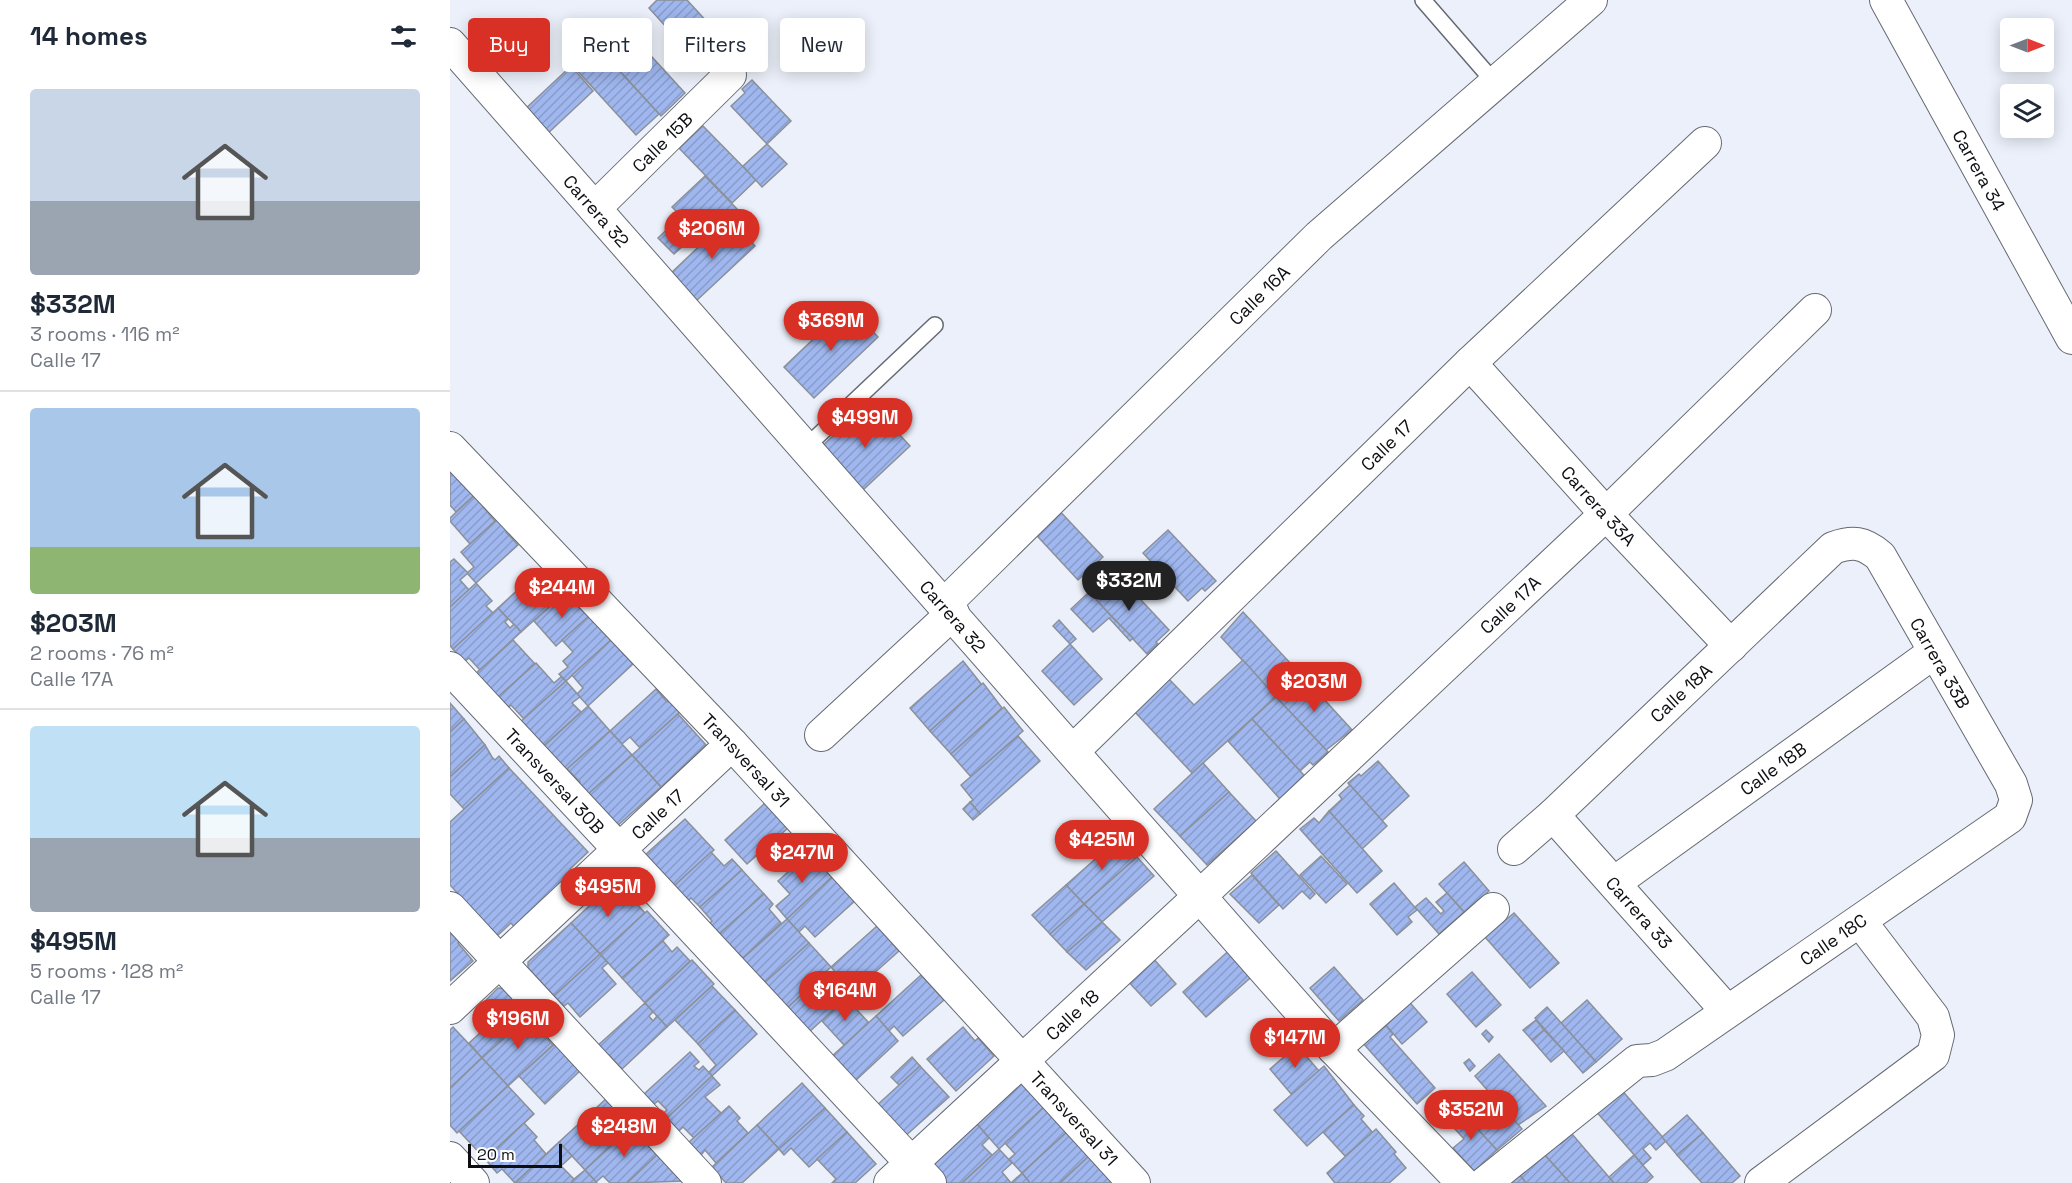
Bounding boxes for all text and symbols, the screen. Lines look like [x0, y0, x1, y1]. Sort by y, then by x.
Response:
chip: Buy [468, 18, 550, 72]
chip: Rent [562, 18, 652, 72]
chip: Filters [664, 18, 768, 72]
chip: New [780, 18, 865, 72]
north arrow [2000, 18, 2054, 72]
map controls [2000, 18, 2054, 138]
text: 14 homes [30, 19, 148, 53]
icon: filters [387, 20, 420, 53]
button: layers [2000, 84, 2054, 138]
street label: Calle 15B [627, 107, 697, 177]
street label: Carrera 34 [1948, 125, 2011, 215]
icon: home [171, 128, 279, 236]
street label: Carrera 32 [559, 170, 635, 252]
pin: $206M [670, 209, 754, 260]
text: $206M [679, 215, 745, 241]
street label: Calle 16A [1224, 260, 1294, 330]
text: $332M [30, 287, 116, 321]
pin: $369M [789, 301, 873, 352]
text: $369M [798, 307, 864, 333]
text: 3 rooms · 116 m² [30, 321, 180, 347]
text: Calle 17 [30, 347, 101, 373]
pin: $499M [823, 398, 907, 449]
text: $499M [831, 404, 899, 430]
street label: Calle 17 [1355, 414, 1417, 475]
icon: home [171, 447, 279, 555]
street label: Carrera 33A [1556, 461, 1641, 550]
pin: $332M [1087, 561, 1171, 612]
text: $332M [1096, 567, 1162, 593]
pin: $244M [520, 568, 604, 619]
street label: Calle 17A [1475, 570, 1545, 638]
text: $244M [529, 574, 595, 600]
street label: Carrera 32 [915, 575, 991, 657]
text: $203M [30, 606, 117, 640]
street label: Carrera 33B [1905, 614, 1975, 712]
text: 2 rooms · 76 m² [30, 640, 174, 666]
street label: Calle 18A [1645, 659, 1717, 727]
pin: $203M [1272, 662, 1356, 713]
text: Calle 17A [30, 666, 113, 692]
text: $203M [1281, 668, 1347, 694]
street label: Transversal 31 [697, 708, 795, 812]
street label: Transversal 30B [500, 723, 610, 838]
street label: Calle 18B [1735, 737, 1811, 800]
icon: home [171, 765, 279, 873]
street label: Calle 17 [626, 784, 688, 844]
pin: $425M [1060, 820, 1144, 871]
text: $425M [1069, 826, 1135, 852]
pin: $247M [760, 833, 844, 884]
text: $247M [770, 839, 834, 865]
pin: $495M [566, 867, 650, 918]
street label: Carrera 33 [1601, 871, 1677, 953]
text: $495M [575, 873, 641, 899]
street label: Calle 18C [1795, 908, 1871, 970]
text: $495M [30, 924, 117, 958]
text: 5 rooms · 128 m² [30, 958, 183, 984]
pin: $164M [803, 971, 887, 1022]
text: $164M [813, 977, 877, 1003]
text: Calle 17 [30, 984, 101, 1010]
street label: Calle 18 [1040, 984, 1104, 1045]
pin: $196M [476, 999, 560, 1050]
text: $196M [486, 1005, 550, 1031]
pin: $147M [1253, 1018, 1337, 1069]
text: $147M [1264, 1024, 1326, 1050]
street label: Transversal 31 [1026, 1066, 1123, 1170]
pin: $352M [1429, 1090, 1513, 1141]
text: $352M [1438, 1096, 1504, 1122]
pin: $248M [582, 1107, 666, 1158]
text: $248M [591, 1113, 657, 1139]
scale bar [468, 1141, 562, 1168]
text: 20 m [477, 1144, 515, 1165]

